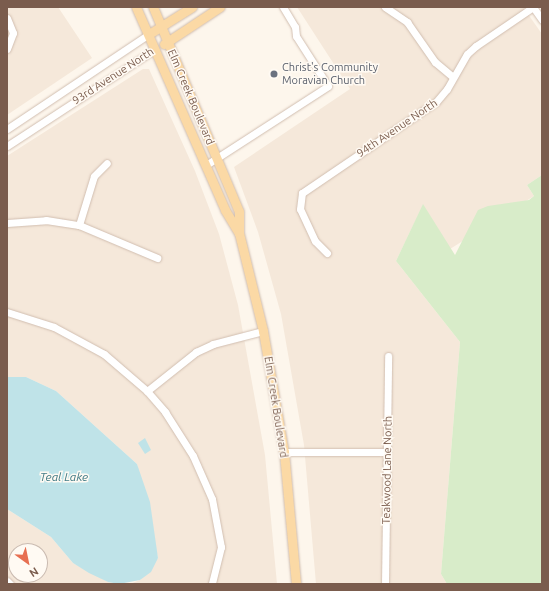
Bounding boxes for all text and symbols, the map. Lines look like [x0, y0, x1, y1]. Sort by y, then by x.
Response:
street label: 93rd Avenue North [70, 45, 156, 107]
street label: Elm Creek Boulevard [165, 47, 217, 147]
place label: Christ's Community Moravian Church [282, 61, 378, 87]
marker: Christ's Community Moravian Church [269, 69, 279, 79]
street label: 94th Avenue North [354, 96, 440, 160]
street label: Elm Creek Boulevard [261, 355, 291, 459]
street label: Teakwood Lane North [379, 416, 395, 524]
water label: Teal Lake [40, 470, 88, 484]
north arrow [8, 543, 48, 583]
text: N [27, 565, 41, 579]

